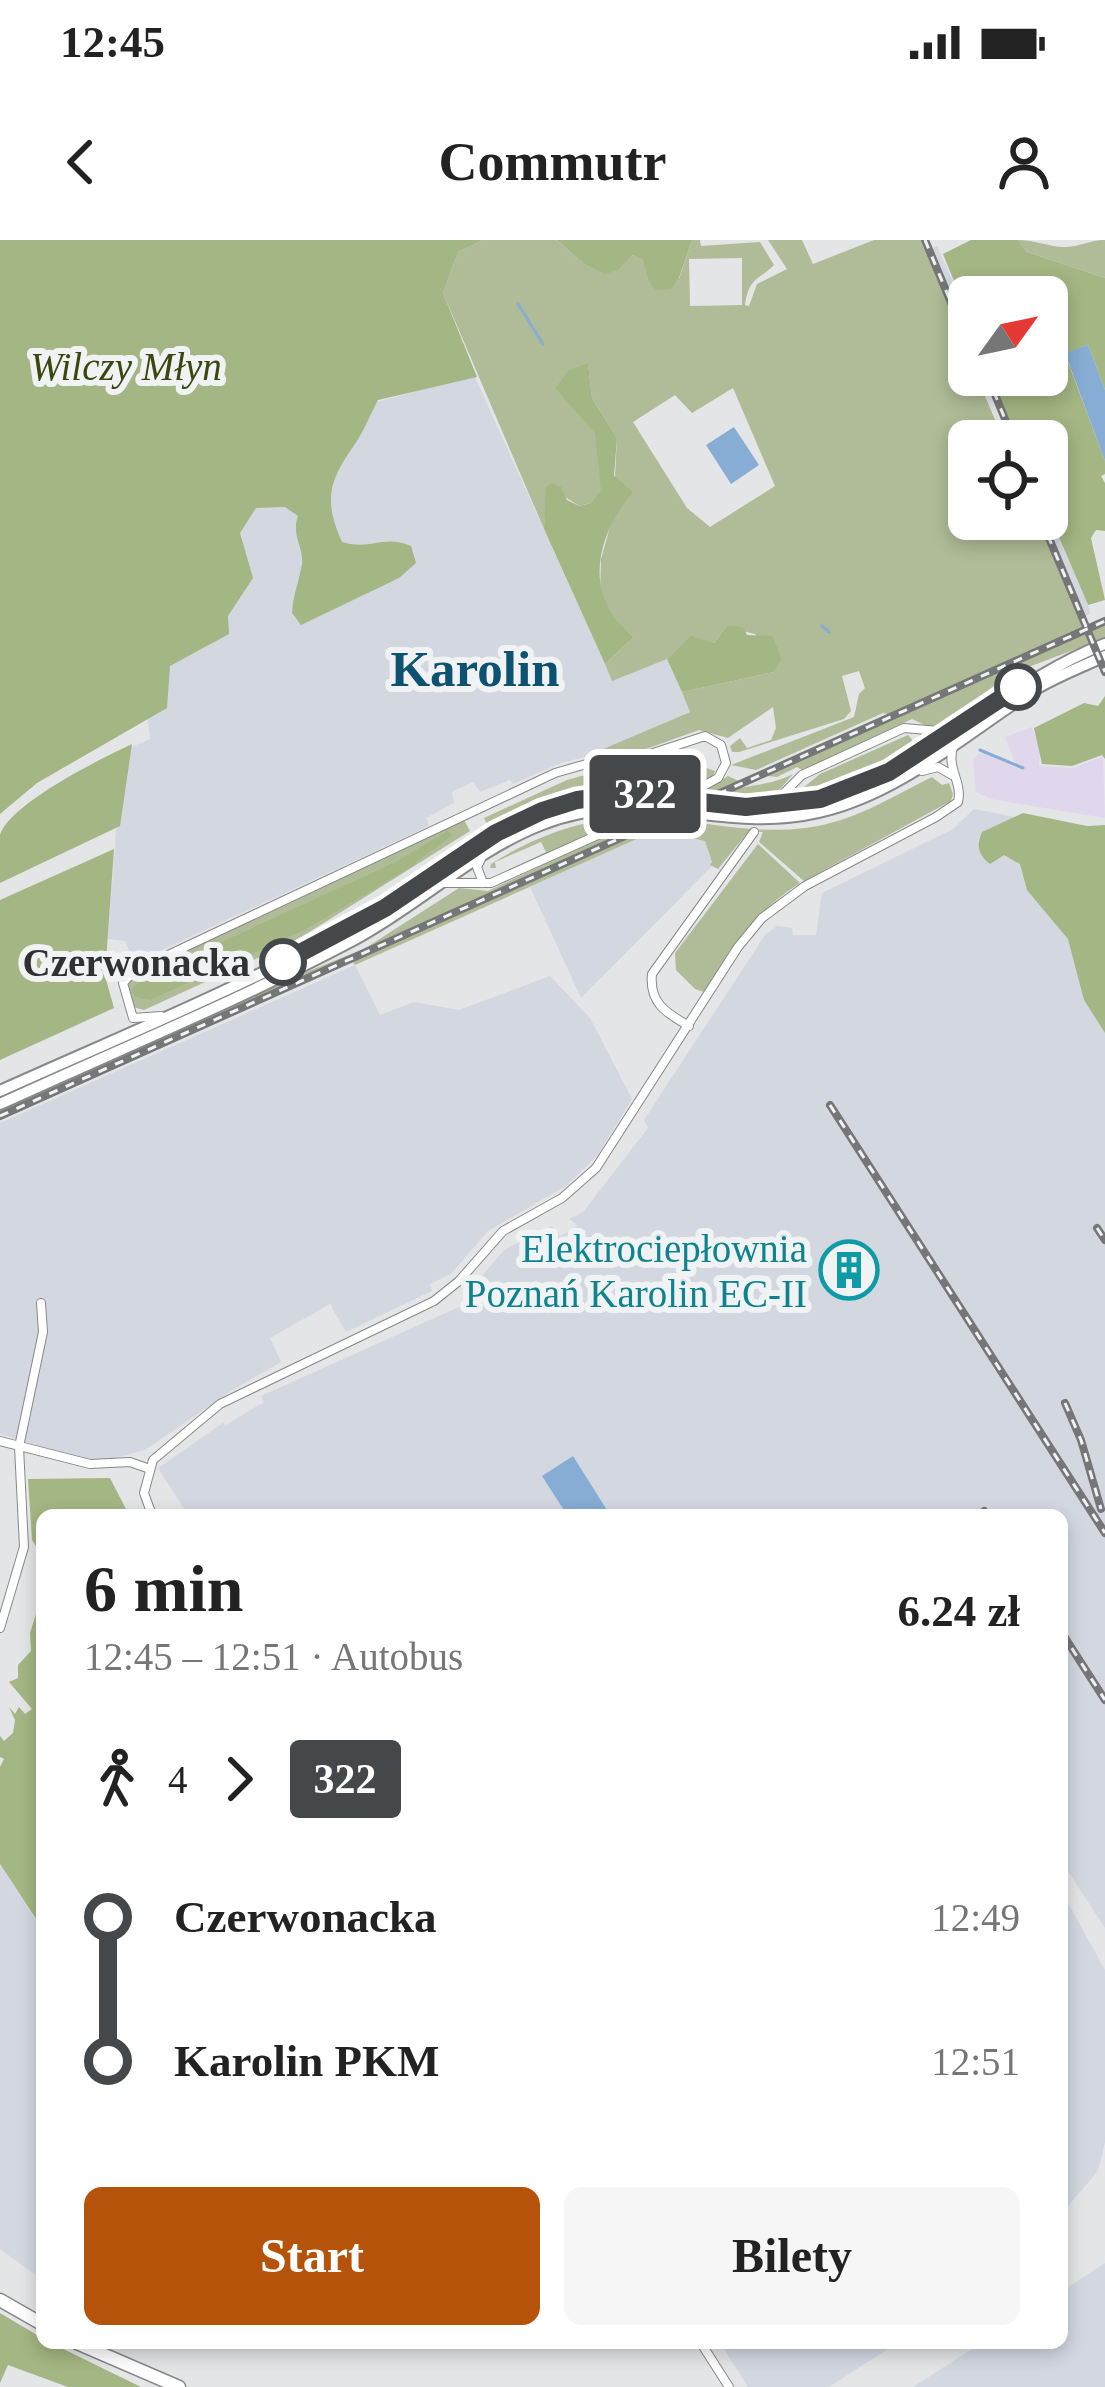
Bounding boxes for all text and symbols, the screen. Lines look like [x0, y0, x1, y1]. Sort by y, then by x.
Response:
text: 12:45 [60, 17, 165, 67]
icon: back [48, 129, 114, 195]
icon: person [991, 129, 1057, 195]
text: Commutr [439, 132, 666, 192]
north arrow [948, 276, 1068, 396]
map controls [948, 276, 1068, 540]
park label: Wilczy Młyn [30, 345, 222, 389]
button: locate [948, 420, 1068, 540]
district label: Karolin [390, 641, 560, 697]
unlabelled marker [996, 665, 1040, 709]
line badge: 322 [576, 755, 714, 833]
text: 322 [614, 771, 677, 817]
marker: Czerwonacka [261, 940, 305, 984]
place label: Czerwonacka [23, 941, 250, 984]
place label: Elektrociepłownia Poznań Karolin EC-II [465, 1227, 807, 1315]
building icon: Elektrociepłownia Poznań Karolin EC-II [818, 1239, 880, 1301]
text: 6 min [84, 1552, 244, 1625]
text: 6.24 zł [898, 1586, 1020, 1636]
text: 12:45 – 12:51 · Autobus [84, 1635, 463, 1678]
icon: walk [84, 1746, 150, 1812]
icon: forward [206, 1746, 272, 1812]
text: 322 [314, 1756, 377, 1802]
text: 4 [168, 1758, 188, 1801]
text: Czerwonacka [174, 1892, 436, 1942]
text: 12:49 [931, 1896, 1020, 1939]
text: Karolin PKM [174, 2036, 439, 2086]
text: 12:51 [931, 2040, 1020, 2083]
button: Start [84, 2187, 540, 2325]
button: Bilety [564, 2187, 1020, 2325]

